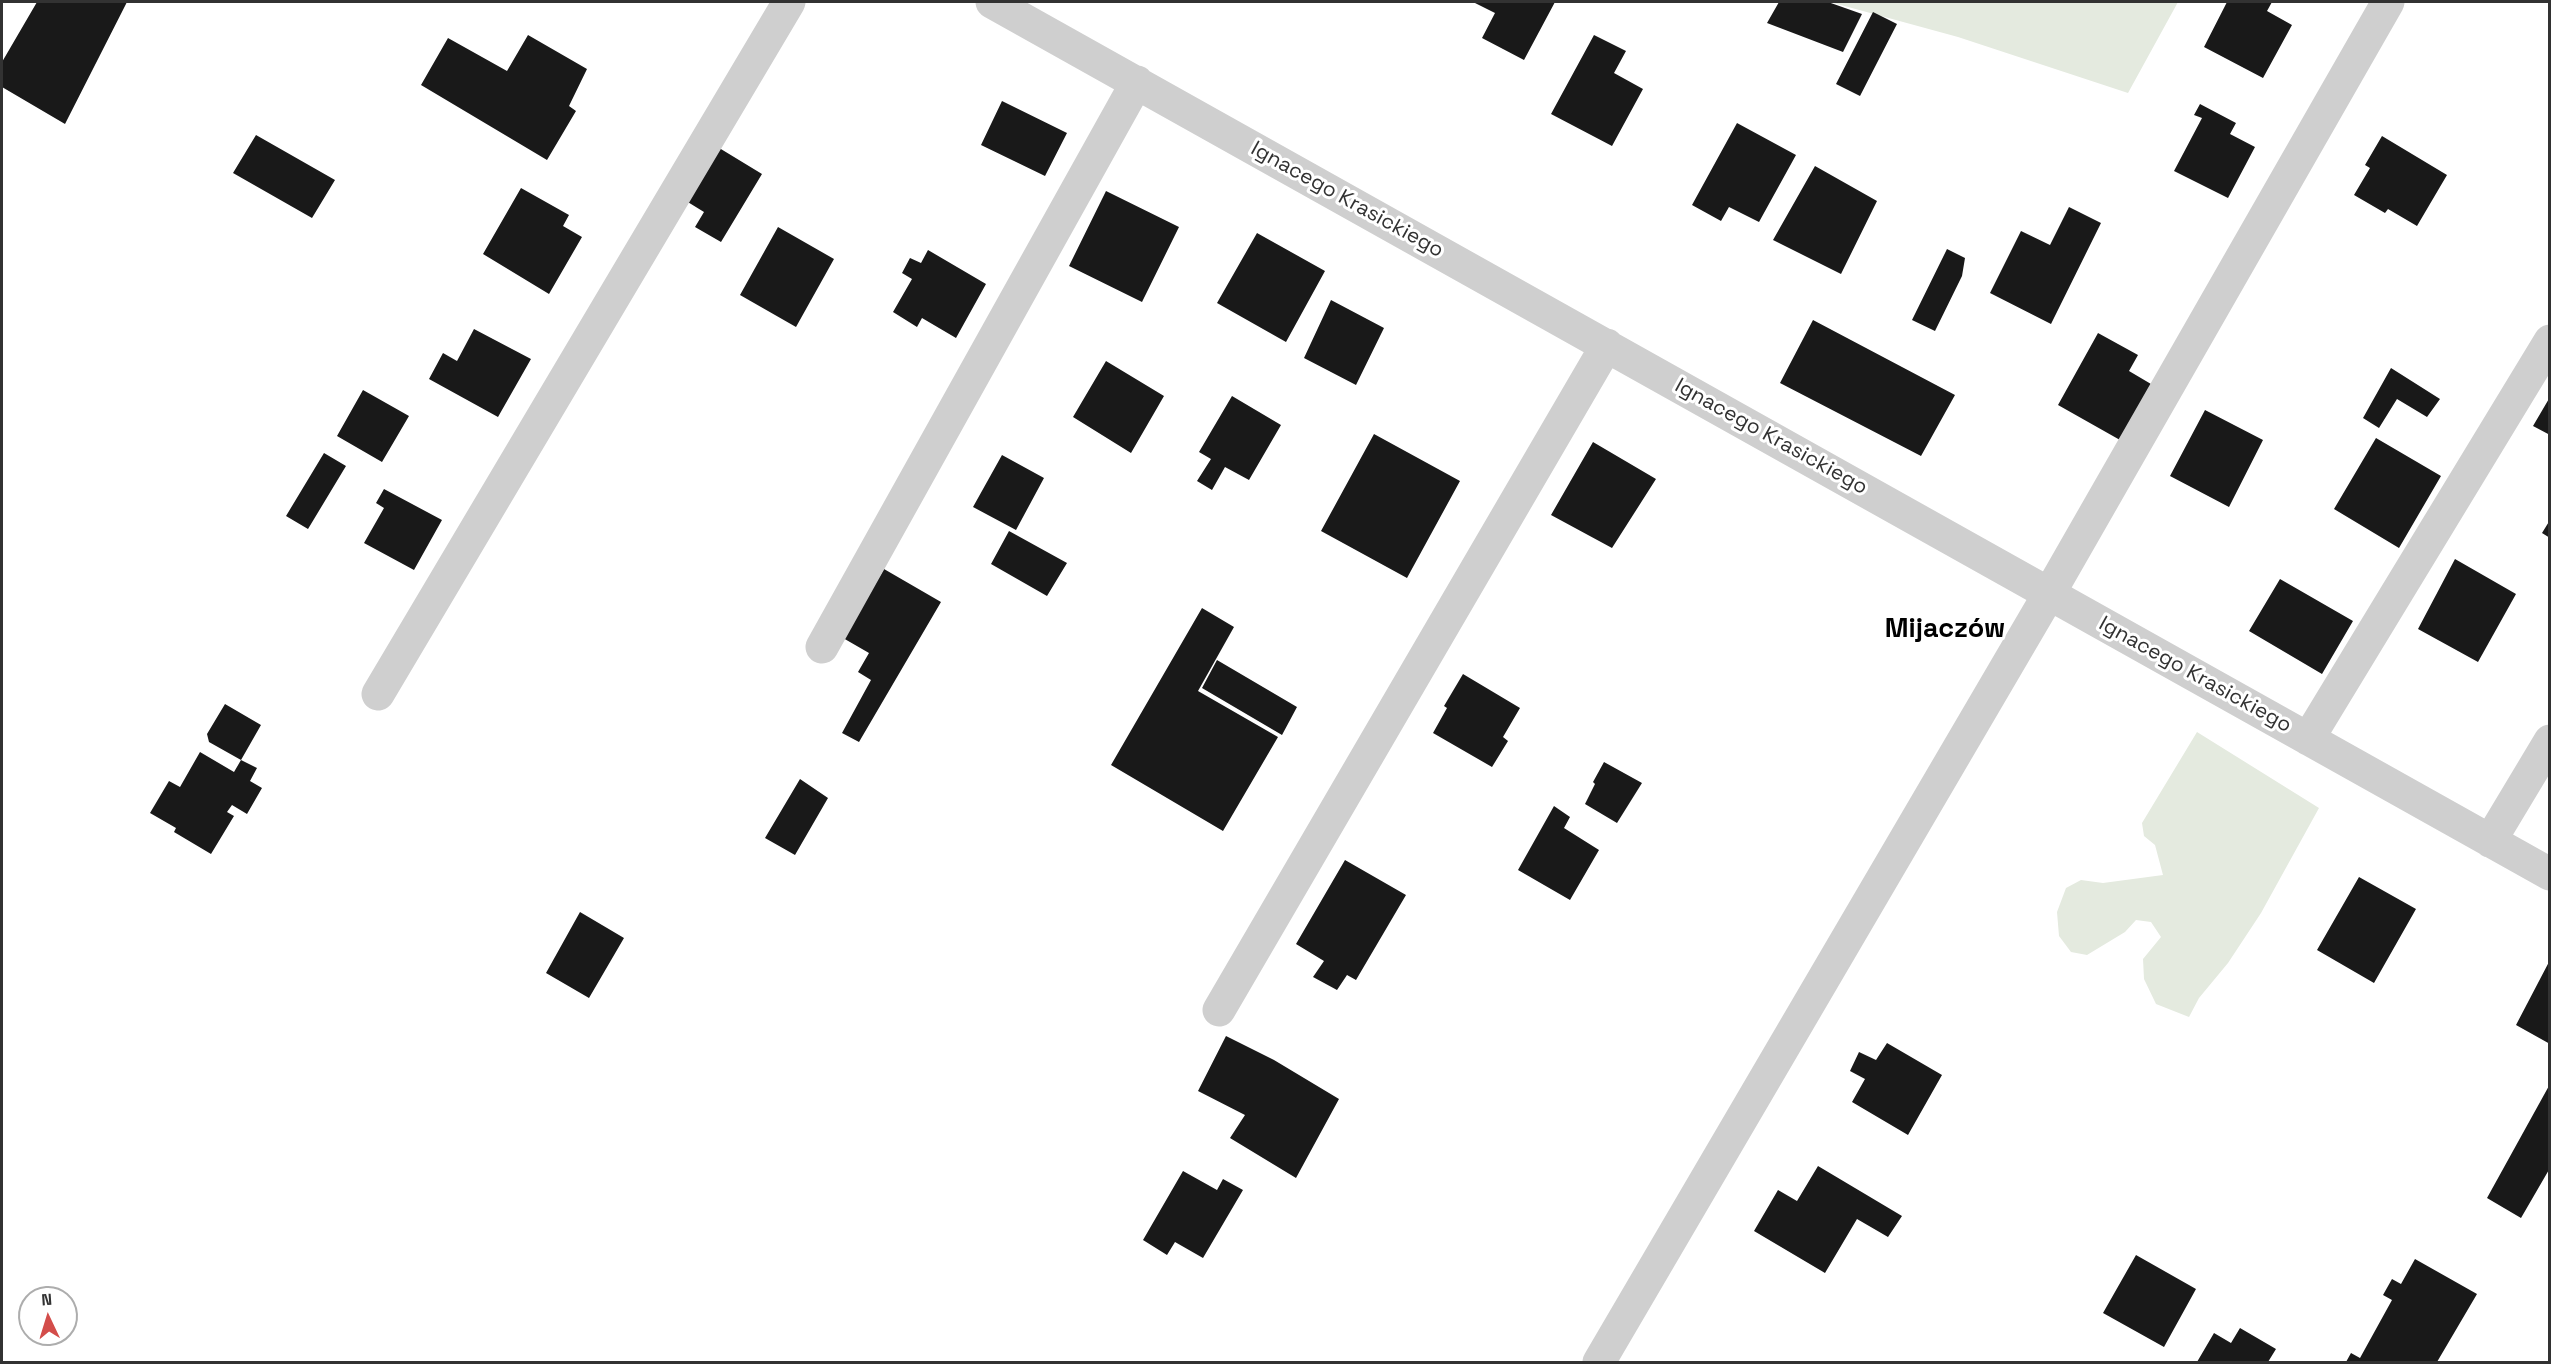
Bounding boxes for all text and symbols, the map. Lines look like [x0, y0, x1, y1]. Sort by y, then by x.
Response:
street label: Ignacego Krasickiego [1246, 136, 1448, 264]
street label: Ignacego Krasickiego [1670, 373, 1872, 501]
street label: Ignacego Krasickiego [2094, 611, 2296, 739]
district label: Mijaczów [1885, 614, 2005, 646]
north arrow [18, 1286, 78, 1346]
text: N [41, 1289, 53, 1310]

